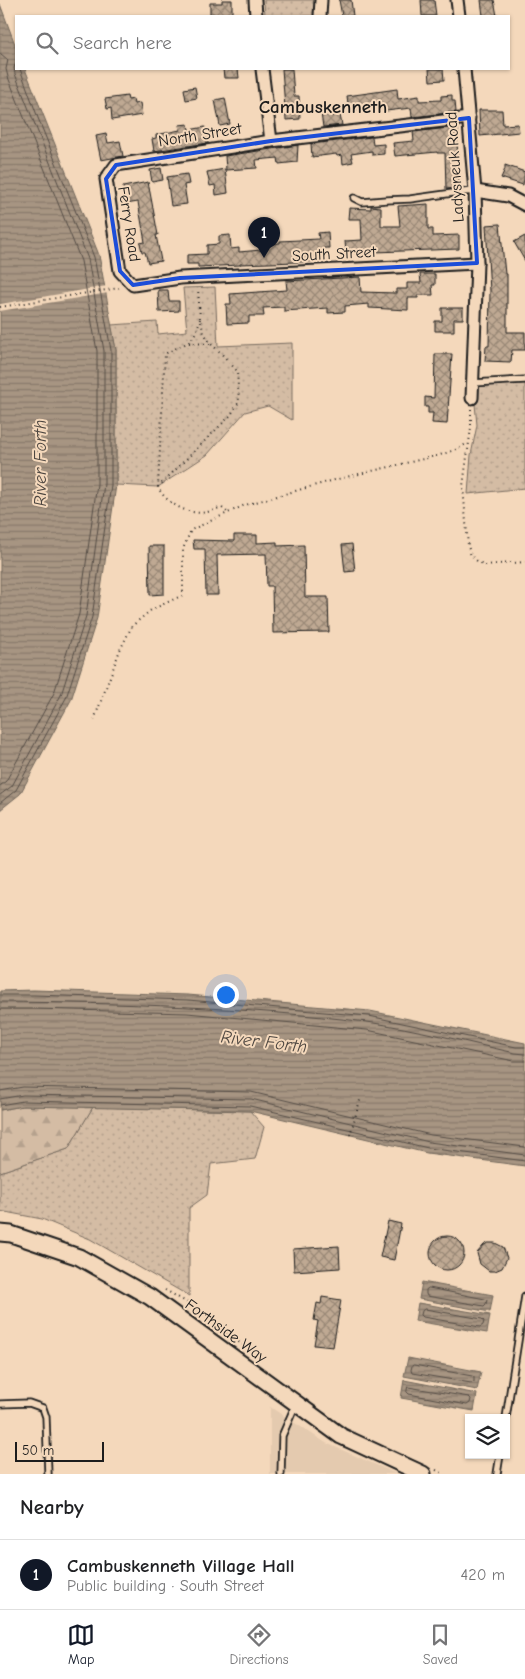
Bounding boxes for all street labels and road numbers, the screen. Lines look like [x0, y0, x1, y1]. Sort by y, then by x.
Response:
street label: Ladysneuk Road [442, 111, 468, 223]
street label: North Street [157, 119, 243, 150]
street label: Ferry Road [114, 185, 144, 263]
street label: South Street [292, 243, 377, 265]
street label: Forthside Way [182, 1295, 271, 1367]

